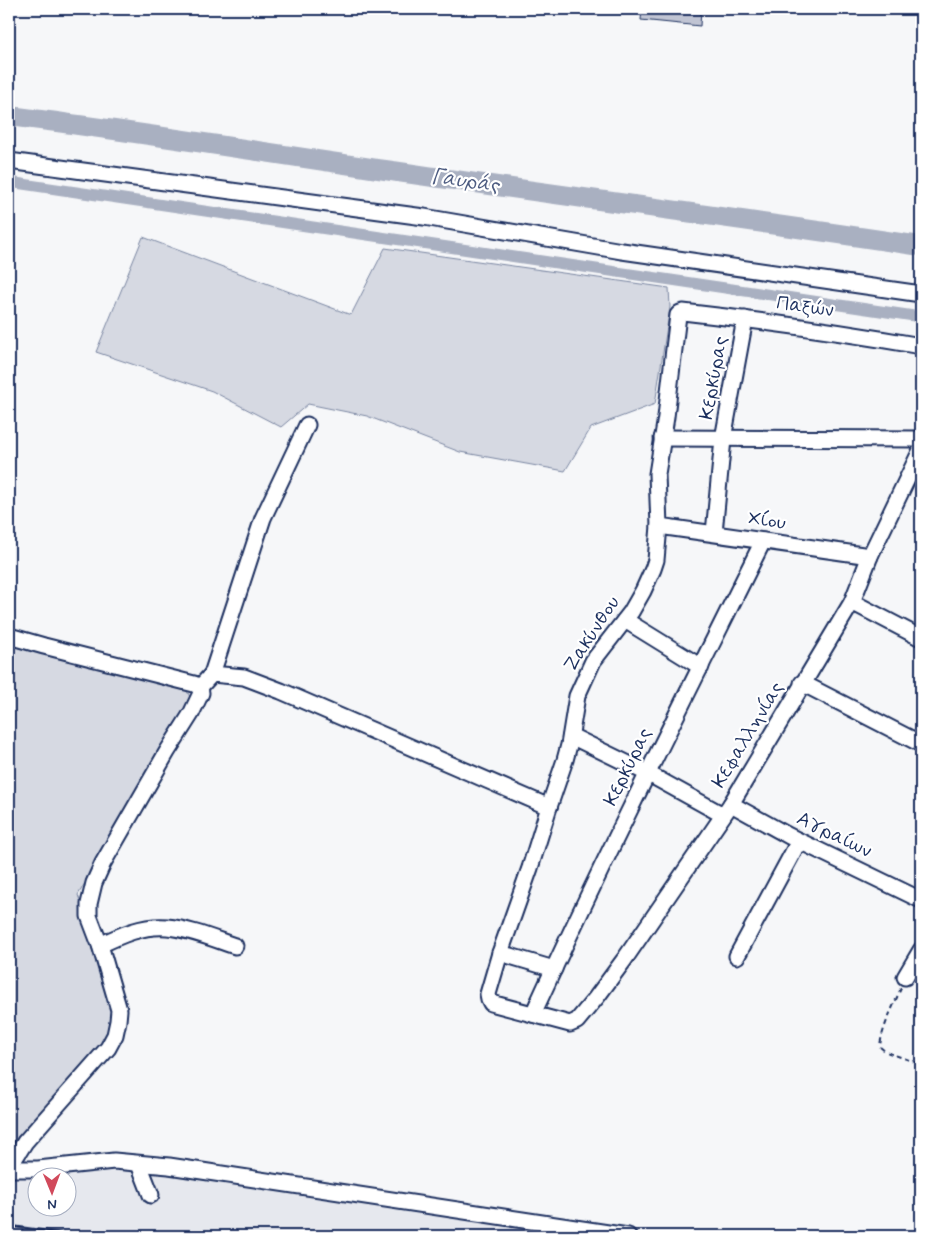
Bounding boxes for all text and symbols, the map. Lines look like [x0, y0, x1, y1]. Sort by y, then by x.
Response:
water label: Γαυράς [429, 162, 503, 200]
street label: Παξών [775, 290, 836, 324]
street label: Κερκύρας [693, 334, 735, 422]
street label: Χίου [746, 505, 788, 537]
street label: Ζακύνθου [557, 591, 627, 677]
street label: Κεφαλληνίας [706, 677, 791, 793]
street label: Κερκύρας [597, 723, 659, 811]
street label: Αγραίων [792, 805, 876, 865]
north arrow [28, 1168, 78, 1218]
text: N [47, 1195, 57, 1213]

